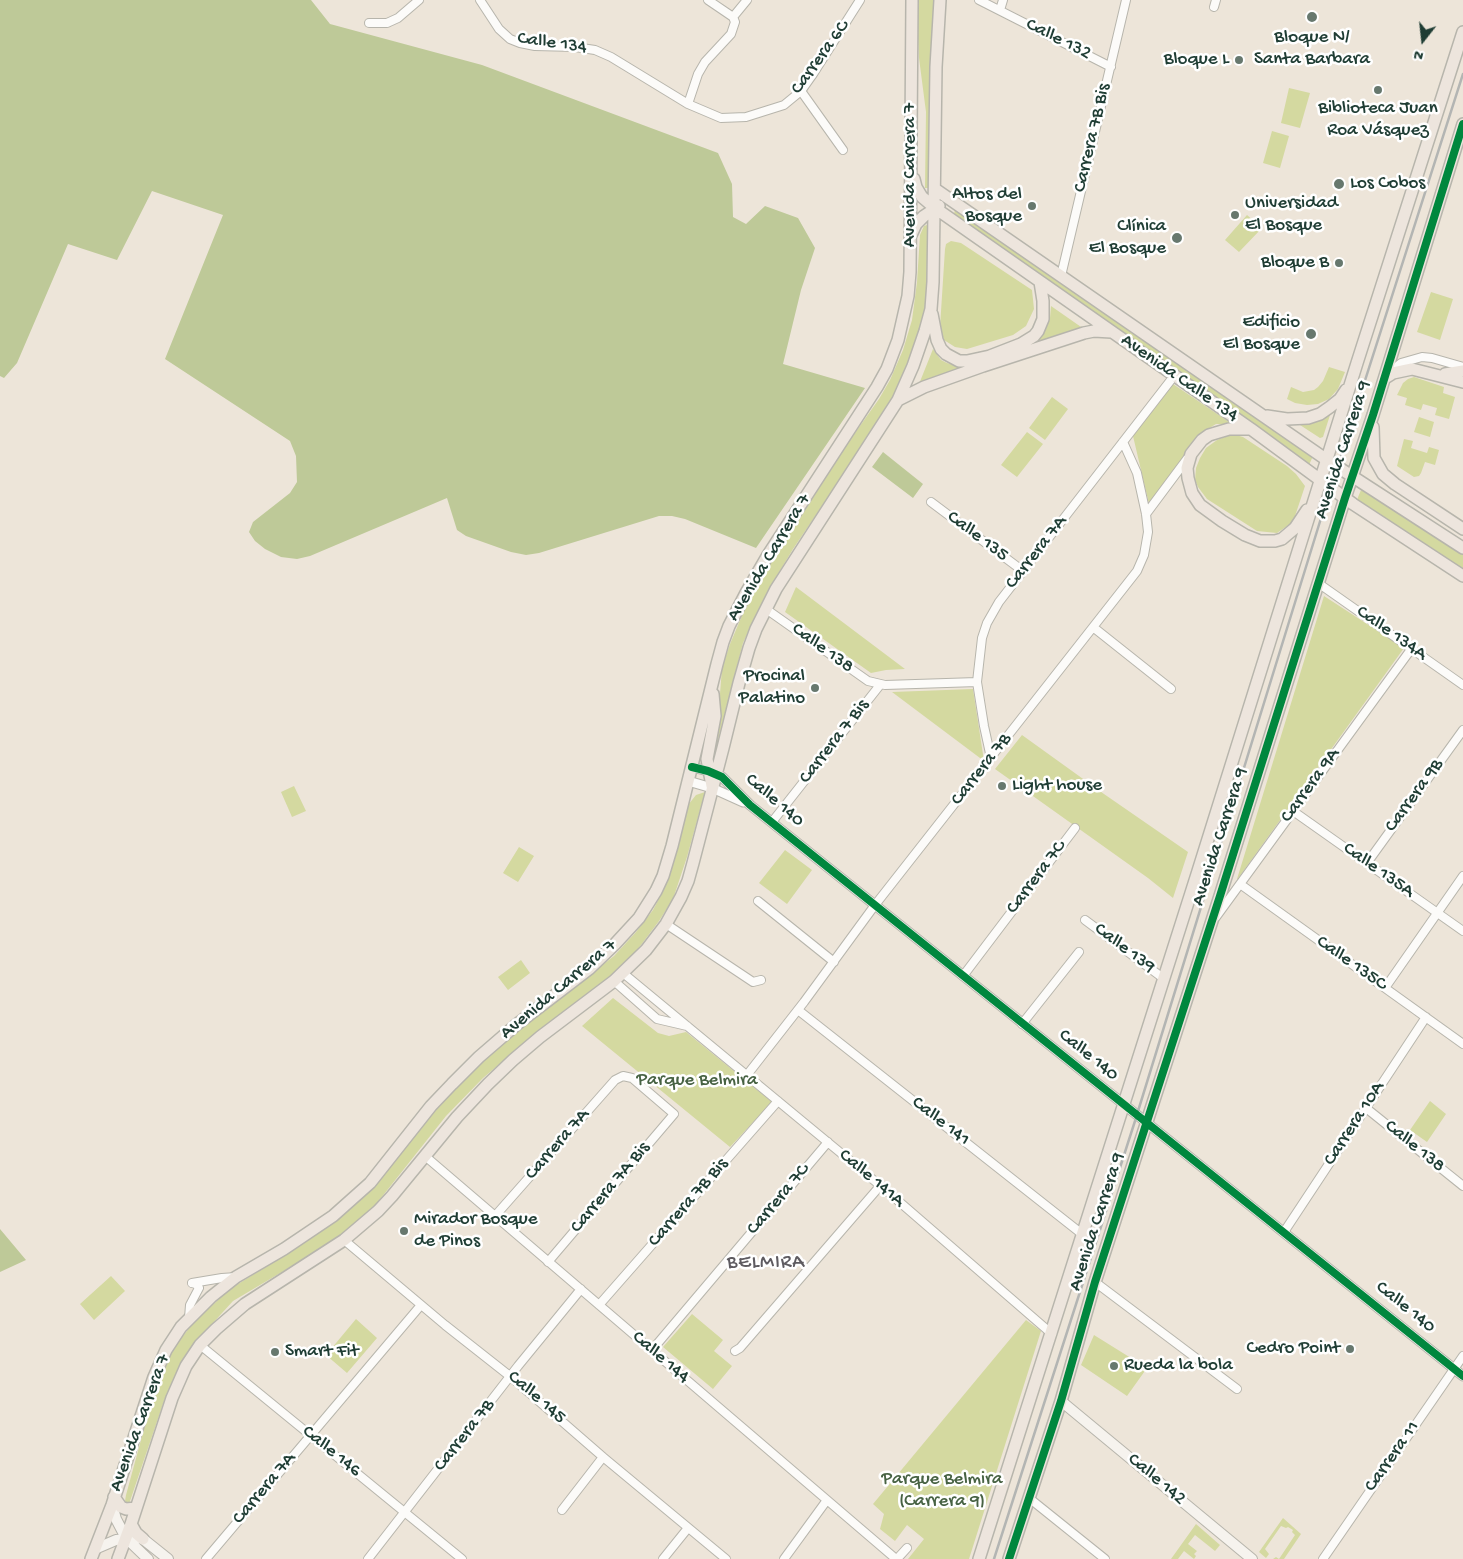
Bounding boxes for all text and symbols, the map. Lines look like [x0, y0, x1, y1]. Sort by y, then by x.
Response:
marker: Bloque N/ Santa Barbara [1305, 10, 1319, 24]
street label: Calle 132 [1021, 14, 1095, 66]
north arrow [1398, 15, 1448, 65]
street label: Carrera 6C [787, 17, 855, 99]
place label: Bloque N/ Santa Barbara [1254, 27, 1370, 71]
street label: Calle 134 [516, 28, 588, 60]
text: N [1412, 45, 1425, 64]
place label: Bloque L [1164, 49, 1229, 71]
marker: Bloque L [1233, 54, 1245, 66]
street label: Carrera 7B Bis [1069, 81, 1117, 195]
marker: Biblioteca Juan Roa Vásquez [1372, 84, 1384, 96]
place label: Biblioteca Juan Roa Vásquez [1318, 98, 1438, 142]
street label: Avenida Carrera 7 [900, 103, 922, 247]
place label: Los Cobos [1350, 173, 1425, 195]
marker: Los Cobos [1332, 177, 1346, 191]
place label: Altos del Bosque [952, 184, 1022, 228]
place label: Universidad El Bosque [1245, 193, 1338, 237]
marker: Altos del Bosque [1026, 200, 1038, 212]
marker: Universidad El Bosque [1229, 209, 1241, 221]
place label: Clínica El Bosque [1089, 216, 1166, 260]
marker: Clínica El Bosque [1170, 231, 1184, 245]
place label: Bloque B [1261, 252, 1329, 274]
marker: Bloque B [1333, 257, 1345, 269]
place label: Edificio El Bosque [1223, 312, 1300, 356]
marker: Edificio El Bosque [1304, 327, 1318, 341]
street label: Avenida Calle 134 [1116, 330, 1242, 428]
street label: Avenida Carrera 9 [1311, 378, 1377, 522]
street label: Avenida Carrera 7 [723, 490, 817, 626]
street label: Calle 135 [942, 507, 1012, 567]
street label: Carrera 7A [1001, 512, 1073, 594]
street label: Calle 134A [1351, 601, 1431, 667]
street label: Calle 138 [786, 619, 858, 679]
place label: Procinal Palatino [738, 666, 805, 710]
marker: Procinal Palatino [809, 682, 821, 694]
street label: Carrera 7 Bis [795, 695, 875, 789]
street label: Carrera 7B [947, 729, 1017, 811]
street label: Carrera 9A [1276, 744, 1346, 828]
street label: Carrera 9B [1381, 755, 1449, 837]
street label: Avenida Carrera 9 [1188, 765, 1254, 909]
street label: Calle 140 [740, 769, 808, 833]
place label: Light house [1012, 775, 1102, 797]
marker: Light house [996, 780, 1008, 792]
street label: Carrera 7C [1002, 837, 1072, 919]
street label: Calle 135A [1338, 838, 1418, 904]
street label: Calle 139 [1089, 919, 1159, 979]
street label: Calle 135C [1311, 931, 1391, 997]
street label: Avenida Carrera 7 [496, 935, 622, 1045]
street label: Calle 140 [1053, 1025, 1123, 1087]
park label: Parque Belmira [637, 1070, 757, 1092]
street label: Carrera 10A [1319, 1078, 1391, 1170]
street label: Calle 141 [906, 1092, 974, 1152]
street label: Carrera 7A [521, 1105, 595, 1185]
street label: Calle 138 [1379, 1116, 1449, 1178]
street label: Carrera 7A Bis [566, 1138, 656, 1238]
street label: Calle 141A [833, 1145, 909, 1213]
street label: Avenida Carrera 9 [1065, 1150, 1131, 1294]
street label: Carrera 7B Bis [644, 1154, 734, 1252]
street label: Carrera 7C [743, 1160, 815, 1240]
place label: Mirador Bosque de Pinos [414, 1209, 537, 1253]
marker: Mirador Bosque de Pinos [398, 1225, 410, 1237]
district label: BELMIRA [726, 1252, 806, 1276]
street label: Calle 140 [1370, 1277, 1440, 1339]
street label: Calle 144 [626, 1327, 694, 1389]
place label: Cedro Point [1246, 1338, 1340, 1360]
place label: Smart Fit [285, 1341, 358, 1363]
marker: Cedro Point [1344, 1343, 1356, 1355]
marker: Smart Fit [269, 1346, 281, 1358]
street label: Avenida Carrera 7 [106, 1351, 176, 1495]
place label: Rueda la bola [1124, 1355, 1233, 1377]
marker: Rueda la bola [1108, 1360, 1120, 1372]
street label: Calle 145 [502, 1366, 570, 1430]
street label: Carrera 7B [430, 1395, 500, 1477]
street label: Carrera 11 [1360, 1417, 1426, 1497]
street label: Calle 146 [297, 1421, 365, 1483]
street label: Carrera 7A [228, 1448, 302, 1530]
street label: Calle 142 [1122, 1449, 1190, 1511]
park label: Parque Belmira (Carrera 9) [882, 1469, 1002, 1513]

